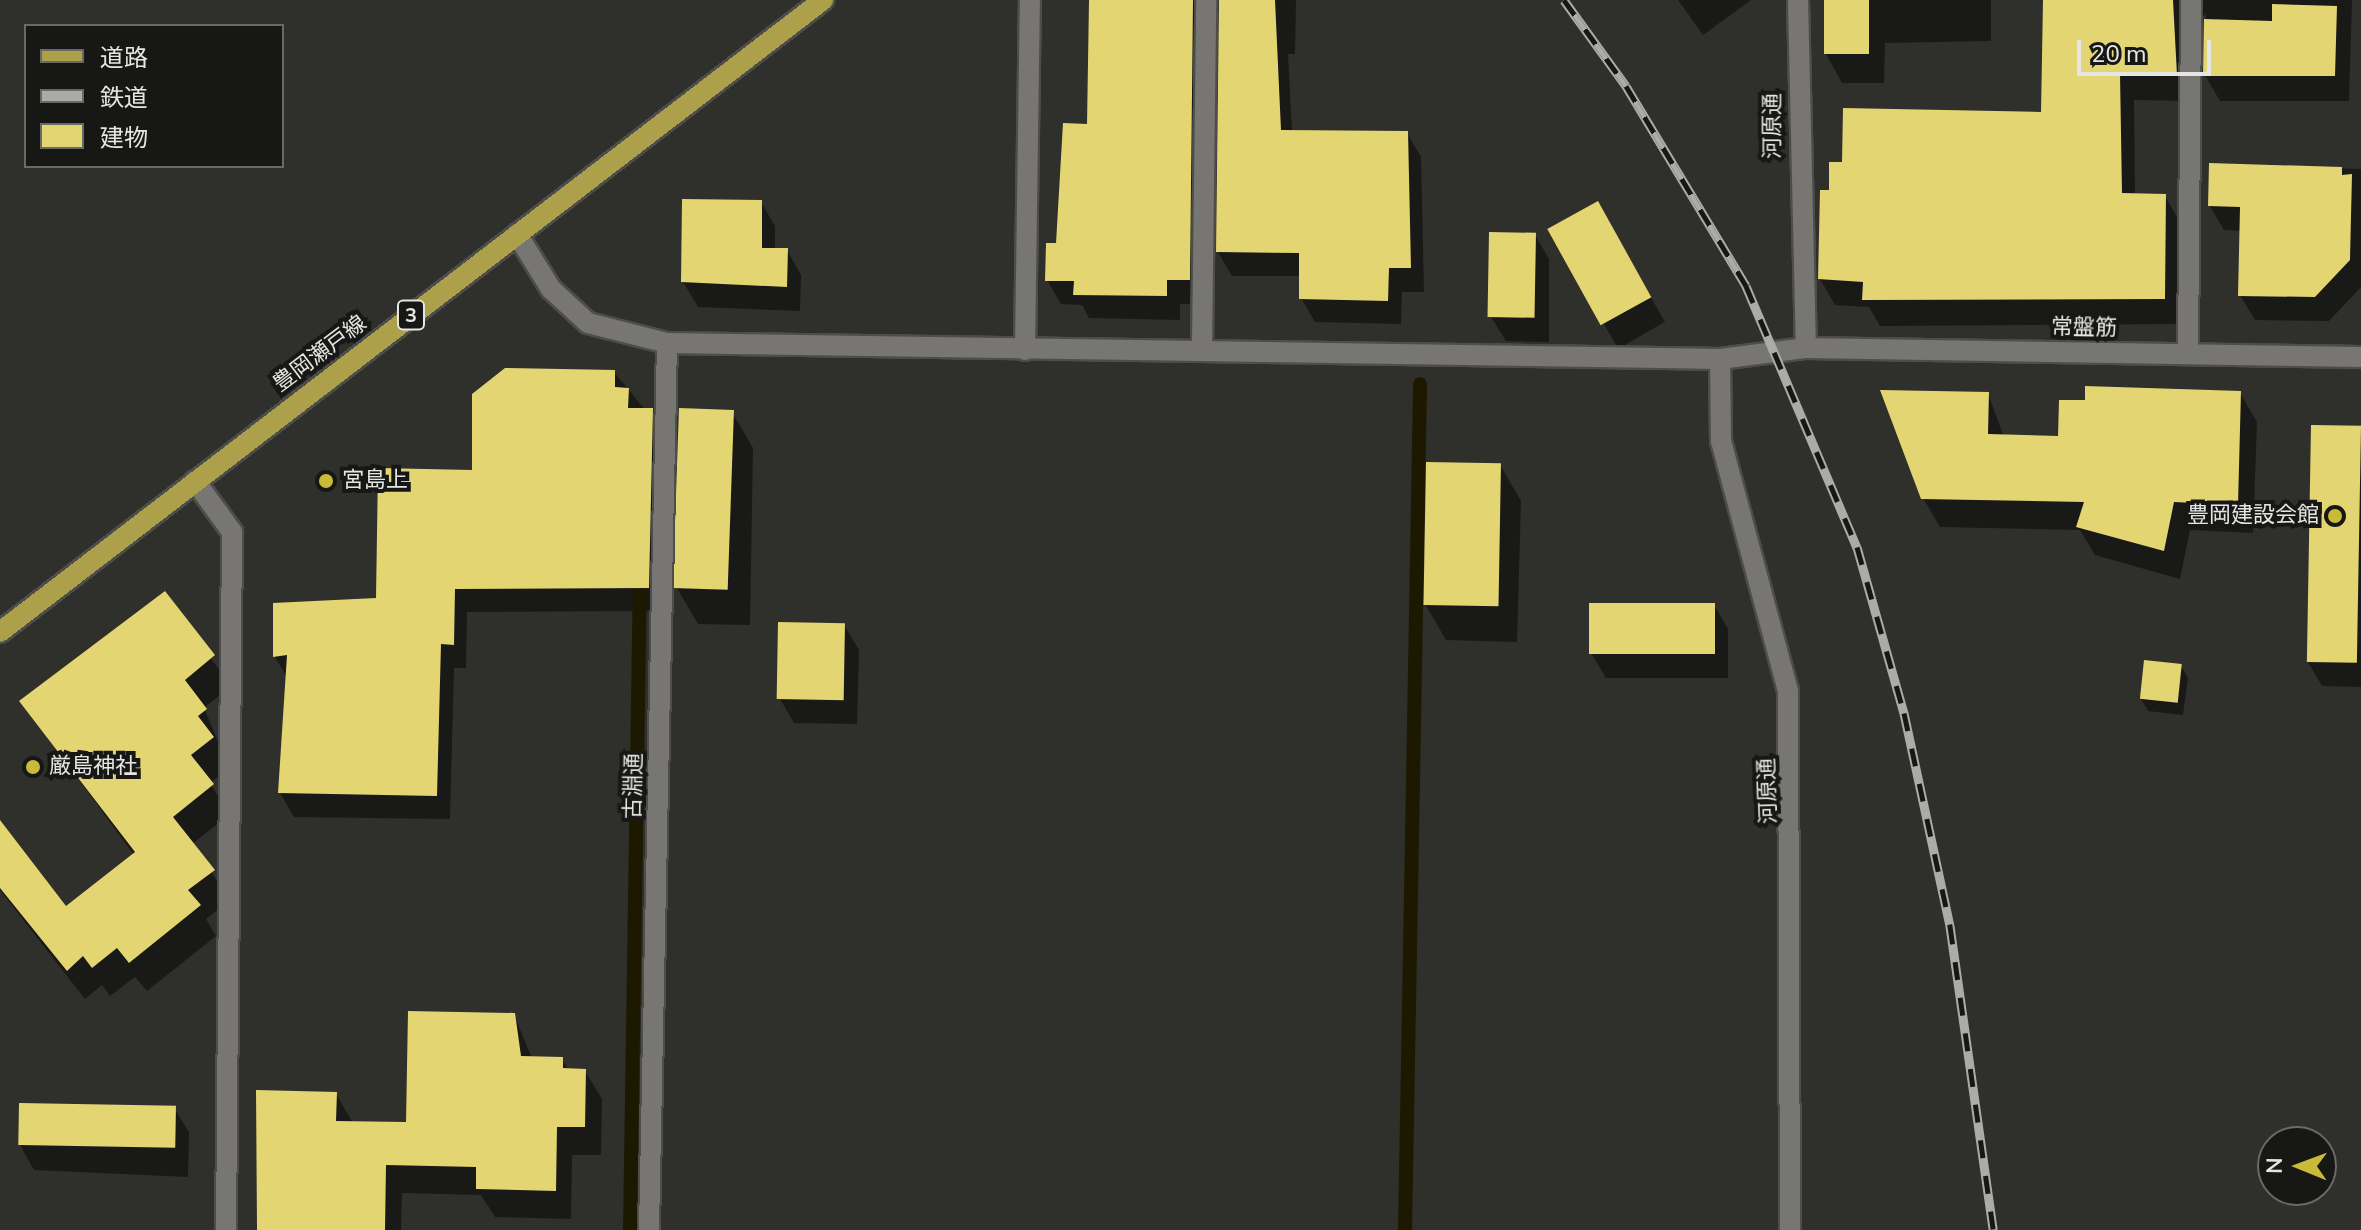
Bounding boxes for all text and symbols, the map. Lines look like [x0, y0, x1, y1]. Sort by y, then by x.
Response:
legend [24, 24, 284, 168]
scale bar [2081, 24, 2215, 74]
text: 20 m [2091, 38, 2147, 70]
text: 道路 [100, 42, 148, 74]
text: 鉄道 [100, 82, 148, 114]
street label: 河原通 [1760, 93, 1786, 159]
text: 建物 [100, 122, 148, 154]
road number: 3 [397, 299, 425, 331]
street label: 豊岡瀬戸線 [268, 310, 372, 398]
street label: 常盤筋 [2051, 314, 2117, 342]
place label: 宮島上 [342, 468, 408, 494]
marker: 宮島上 [317, 472, 335, 490]
place label: 豊岡建設会館 [2187, 503, 2319, 529]
marker: 豊岡建設会館 [2326, 507, 2344, 525]
street label: 古淵通 [620, 753, 648, 819]
place label: 厳島神社 [49, 754, 137, 780]
marker: 厳島神社 [24, 758, 42, 776]
street label: 河原通 [1754, 758, 1782, 824]
north arrow [2257, 1126, 2337, 1206]
text: N [2260, 1157, 2290, 1174]

